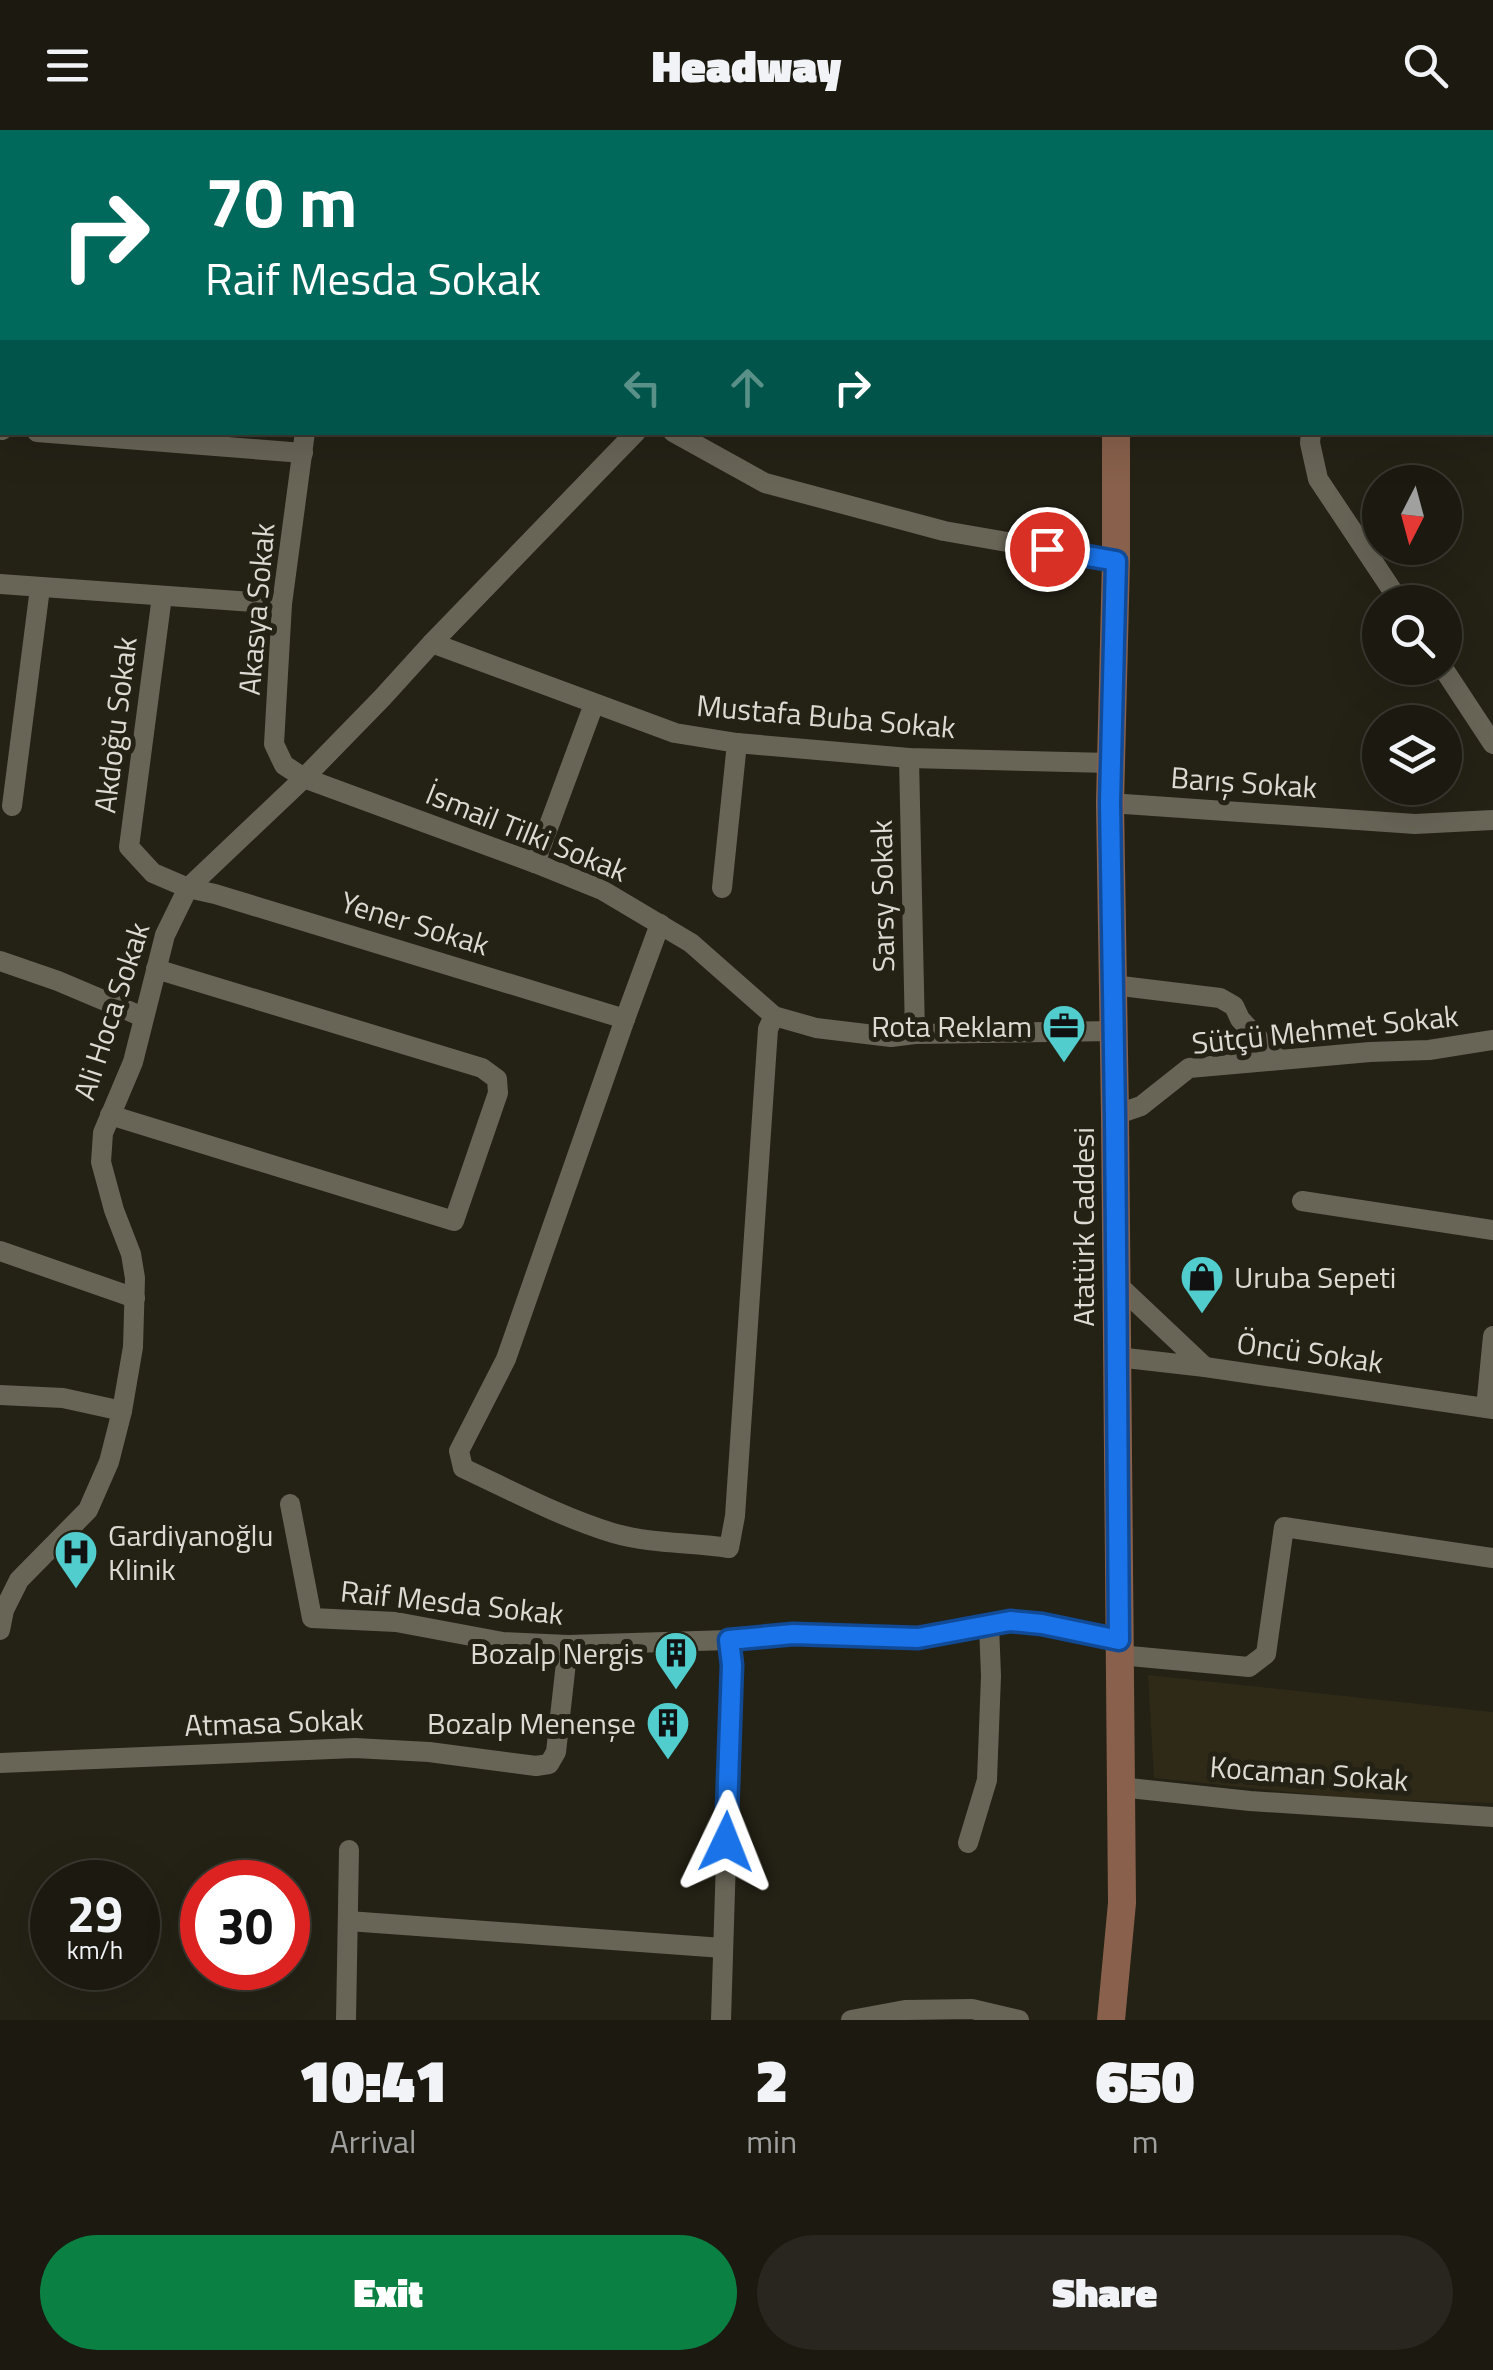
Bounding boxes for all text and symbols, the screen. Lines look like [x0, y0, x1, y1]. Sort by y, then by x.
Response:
text: Headway [652, 31, 841, 99]
icon: menu [40, 38, 95, 93]
icon: search [1398, 38, 1453, 93]
text: 70 m [205, 148, 358, 254]
icon: right [40, 170, 170, 300]
text: Raif Mesda Sokak [205, 244, 541, 312]
icon: left [615, 360, 670, 415]
icon: ahead [720, 360, 775, 415]
icon: right [825, 360, 880, 415]
north arrow [1362, 465, 1462, 565]
map controls [1362, 465, 1462, 805]
pin [1005, 507, 1090, 592]
street label: Akasya Sokak [226, 521, 286, 697]
icon: arrive [1020, 522, 1075, 577]
button: search [1362, 585, 1462, 685]
street label: Akdoğu Sokak [81, 634, 149, 816]
street label: Mustafa Buba Sokak [695, 682, 957, 750]
button: layers [1362, 705, 1462, 805]
street label: Barış Sokak [1169, 754, 1319, 810]
street label: İsmail Tilki Sokak [419, 771, 635, 893]
street label: Sarsy Sokak [858, 819, 906, 973]
street label: Yener Sokak [335, 879, 495, 967]
street label: Ali Hoca Sokak [61, 916, 161, 1106]
street label: Sütçü Mehmet Sokak [1189, 992, 1461, 1066]
place label: Rota Reklam [871, 1003, 1032, 1049]
office icon: Rota Reklam [1041, 1003, 1087, 1064]
street label: Atatürk Caddesi [1060, 1127, 1106, 1327]
shop icon: Uruba Sepeti [1179, 1254, 1225, 1315]
place label: Uruba Sepeti [1234, 1254, 1396, 1300]
street label: Öncü Sokak [1234, 1319, 1386, 1385]
place label: Gardiyanoğlu Klinik [108, 1512, 273, 1592]
hospital icon: Gardiyanoğlu Klinik [53, 1529, 99, 1590]
street label: Raif Mesda Sokak [338, 1567, 566, 1637]
place label: Bozalp Nergis [470, 1630, 644, 1676]
building icon: Bozalp Nergis [653, 1630, 699, 1691]
street label: Atmasa Sokak [184, 1696, 364, 1748]
place label: Bozalp Menenşe [427, 1700, 636, 1746]
building icon: Bozalp Menenşe [645, 1700, 691, 1761]
street label: Kocaman Sokak [1208, 1743, 1410, 1803]
position arrow [674, 1790, 778, 1894]
speed limit sign: 30 [180, 1860, 310, 1990]
text: 29 [67, 1875, 123, 1951]
text: km/h [67, 1931, 123, 1969]
text: 10:41 [298, 2034, 448, 2125]
text: 2 [755, 2034, 788, 2125]
text: 650 [1096, 2034, 1195, 2125]
text: Arrival [330, 2117, 416, 2165]
text: min [746, 2117, 797, 2165]
text: m [1132, 2117, 1158, 2165]
button: Exit [40, 2235, 737, 2350]
button: Share [757, 2235, 1453, 2350]

